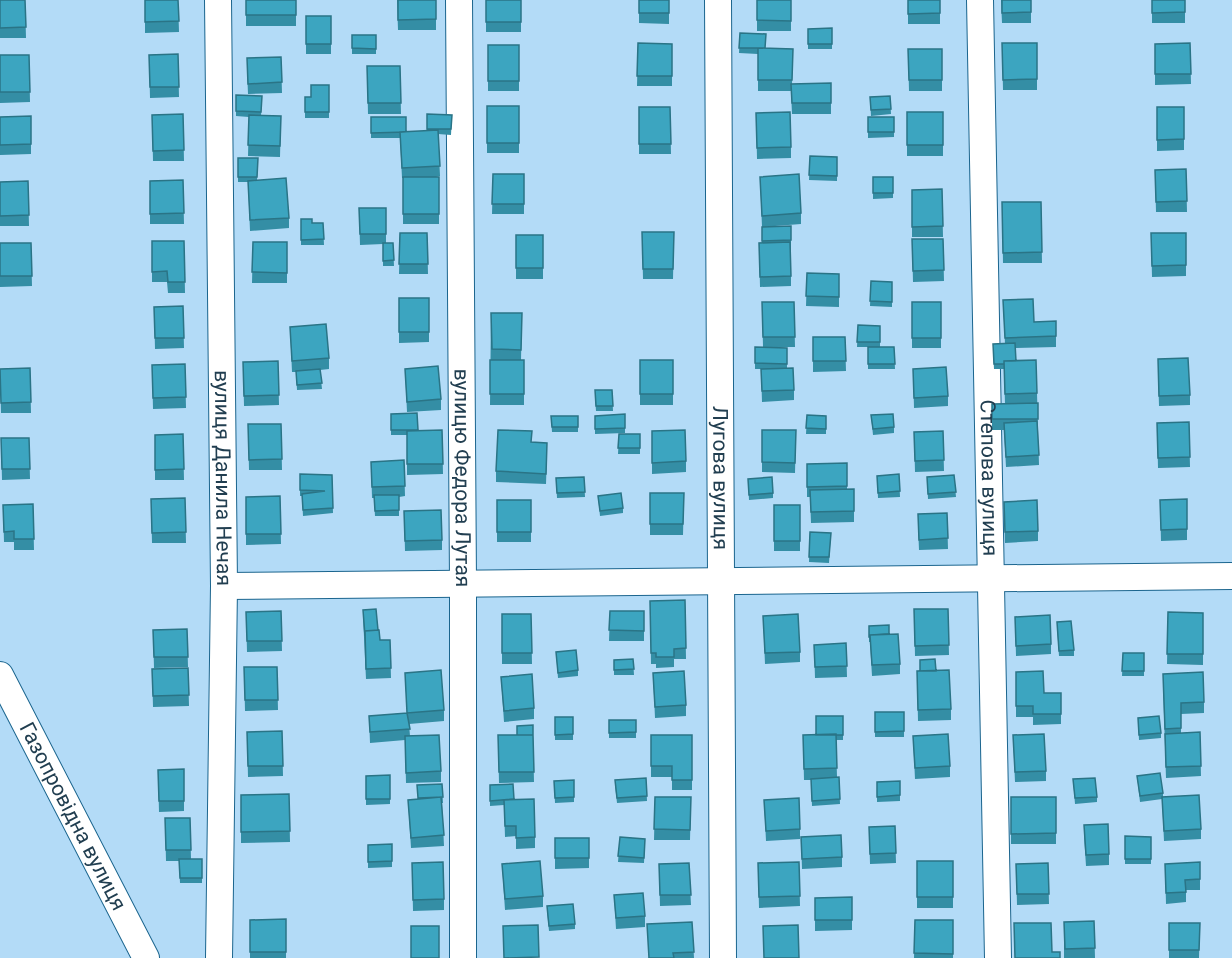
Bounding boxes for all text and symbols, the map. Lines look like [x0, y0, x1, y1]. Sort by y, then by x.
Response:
street label: вулицю Федора Лутая [450, 369, 475, 587]
street label: вулиця Данила Нечая [210, 370, 236, 586]
street label: Степова вулиця [976, 399, 1002, 556]
street label: Лугова вулиця [708, 406, 733, 550]
street label: Газопровідна вулиця [15, 718, 131, 914]

